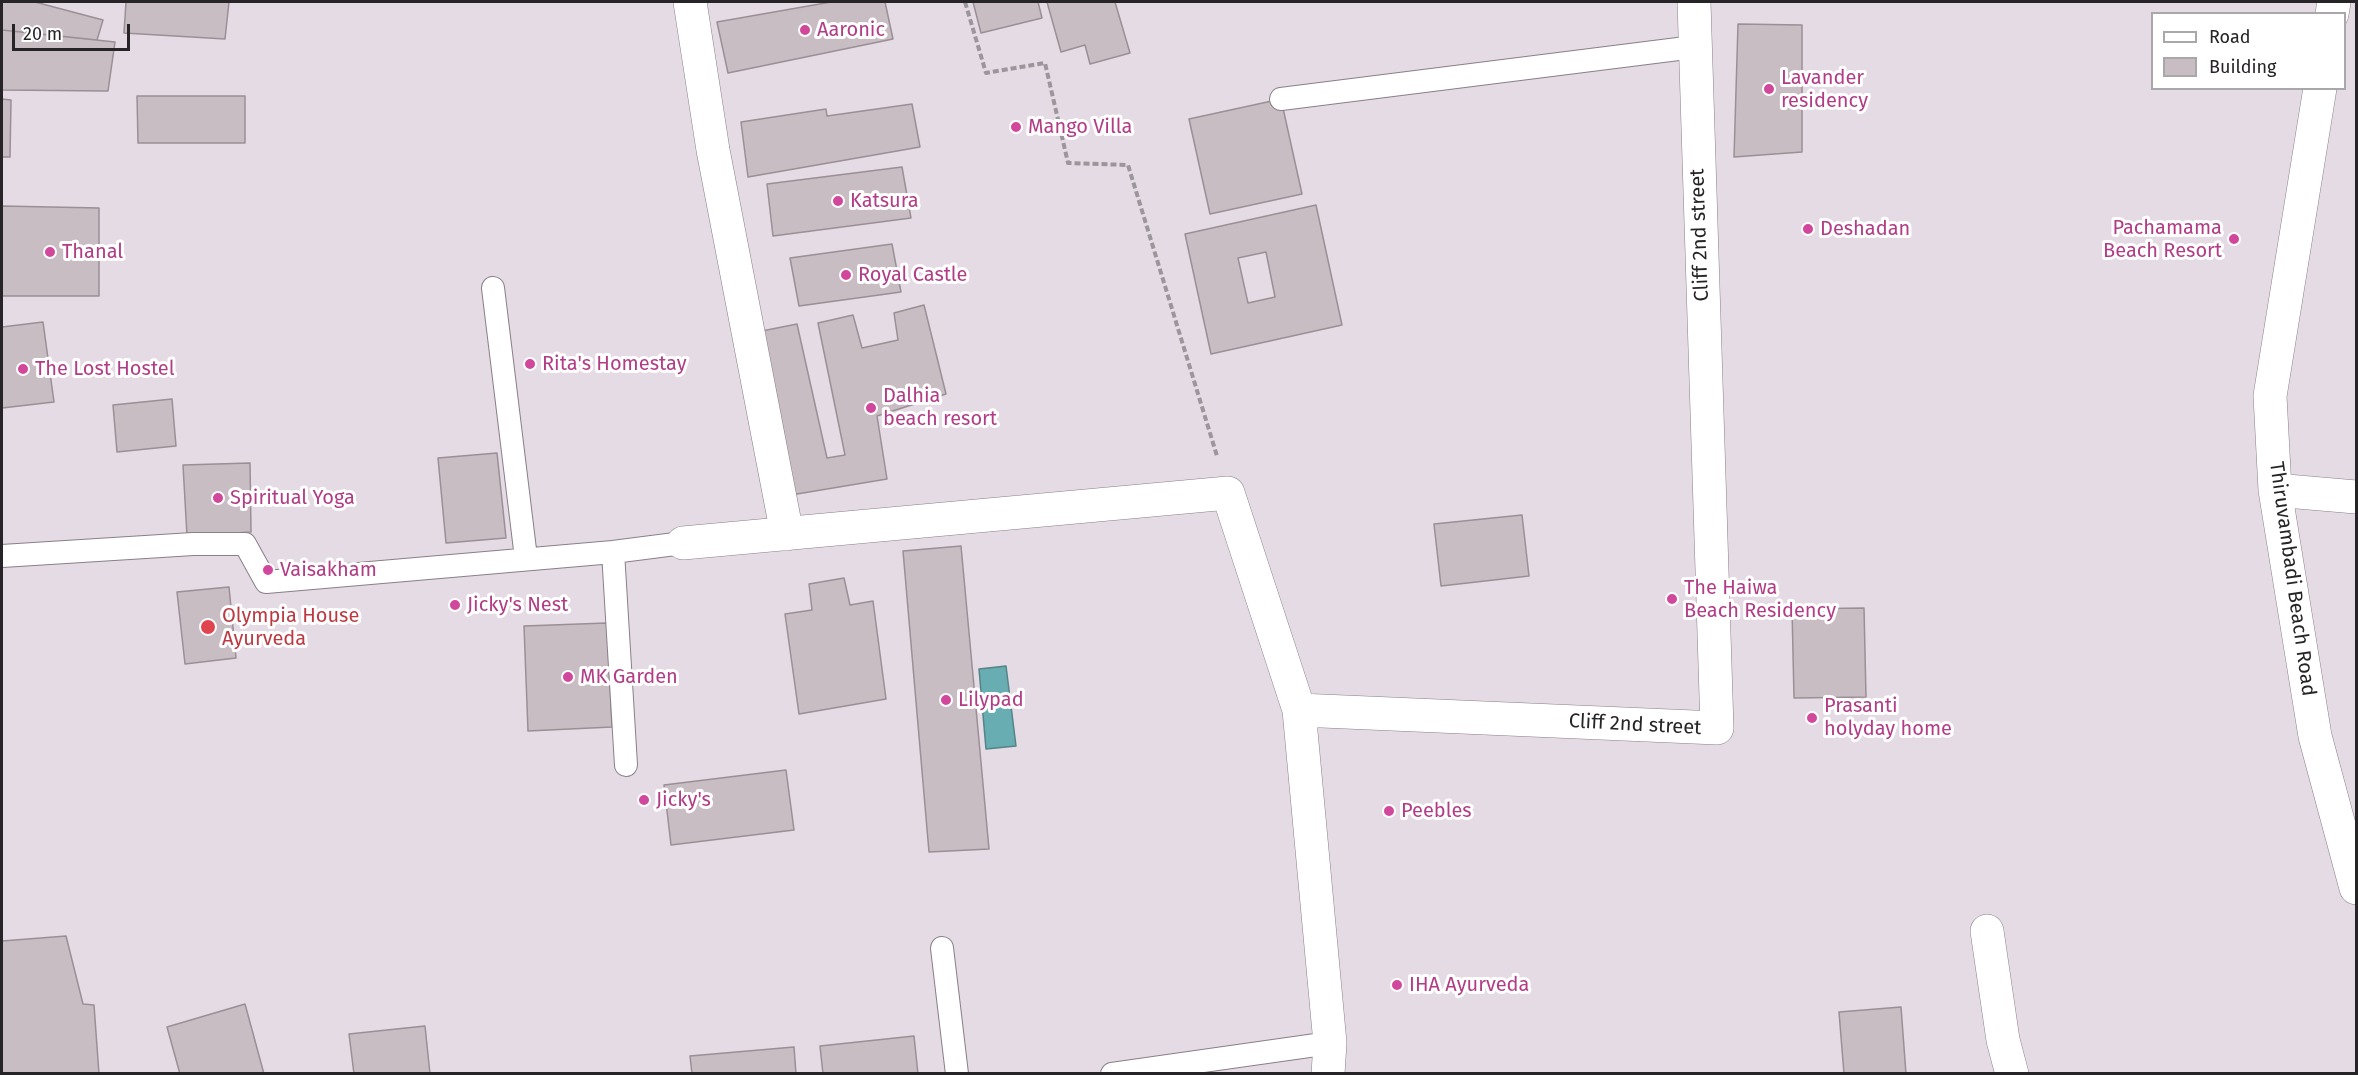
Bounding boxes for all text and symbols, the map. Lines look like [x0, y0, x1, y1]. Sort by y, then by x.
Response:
scale bar [15, 12, 134, 50]
legend [2151, 12, 2346, 90]
place label: Aaronic [817, 18, 885, 42]
text: 20 m [23, 23, 62, 45]
marker: Aaronic [798, 23, 812, 37]
text: Road [2209, 26, 2251, 48]
text: Building [2209, 56, 2276, 78]
place label: Lavander residency [1781, 66, 1868, 113]
marker: Lavander residency [1762, 82, 1776, 96]
place label: Mango Villa [1028, 115, 1132, 139]
marker: Mango Villa [1009, 120, 1023, 134]
street label: Cliff 2nd street [1686, 168, 1714, 302]
place label: Katsura [850, 189, 919, 213]
marker: Katsura [831, 194, 845, 208]
place label: Pachamama Beach Resort [2103, 216, 2222, 263]
place label: Deshadan [1820, 217, 1910, 241]
marker: Deshadan [1801, 222, 1815, 236]
marker: Pachamama Beach Resort [2227, 232, 2241, 246]
place label: Thanal [62, 240, 123, 264]
marker: Thanal [43, 245, 57, 259]
place label: Royal Castle [858, 263, 967, 287]
marker: Royal Castle [839, 268, 853, 282]
place label: Rita's Homestay [542, 352, 686, 376]
place label: The Lost Hostel [35, 357, 175, 381]
marker: Rita's Homestay [523, 357, 537, 371]
marker: The Lost Hostel [16, 362, 30, 376]
place label: Dalhia beach resort [883, 384, 997, 431]
marker: Dalhia beach resort [864, 401, 878, 415]
street label: Thiruvambadi Beach Road [2264, 460, 2320, 698]
place label: Spiritual Yoga [230, 486, 355, 510]
marker: Spiritual Yoga [211, 491, 225, 505]
place label: Vaisakham [280, 558, 377, 582]
marker: Vaisakham [261, 563, 275, 577]
place label: The Haiwa Beach Residency [1684, 576, 1836, 623]
marker: The Haiwa Beach Residency [1665, 592, 1679, 606]
place label: Jicky's Nest [467, 593, 568, 617]
marker: Jicky's Nest [448, 598, 462, 612]
place label: Olympia House Ayurveda [222, 604, 359, 651]
marker: Olympia House Ayurveda [199, 618, 217, 636]
place label: MK Garden [580, 665, 678, 689]
marker: MK Garden [561, 670, 575, 684]
place label: Lilypad [958, 688, 1024, 712]
marker: Lilypad [939, 693, 953, 707]
place label: Prasanti holyday home [1824, 694, 1952, 741]
street label: Cliff 2nd street [1568, 710, 1702, 740]
marker: Prasanti holyday home [1805, 711, 1819, 725]
place label: Jicky's [656, 788, 711, 812]
marker: Jicky's [637, 793, 651, 807]
place label: Peebles [1401, 799, 1472, 823]
marker: Peebles [1382, 804, 1396, 818]
place label: IHA Ayurveda [1409, 973, 1529, 997]
marker: IHA Ayurveda [1390, 978, 1404, 992]

